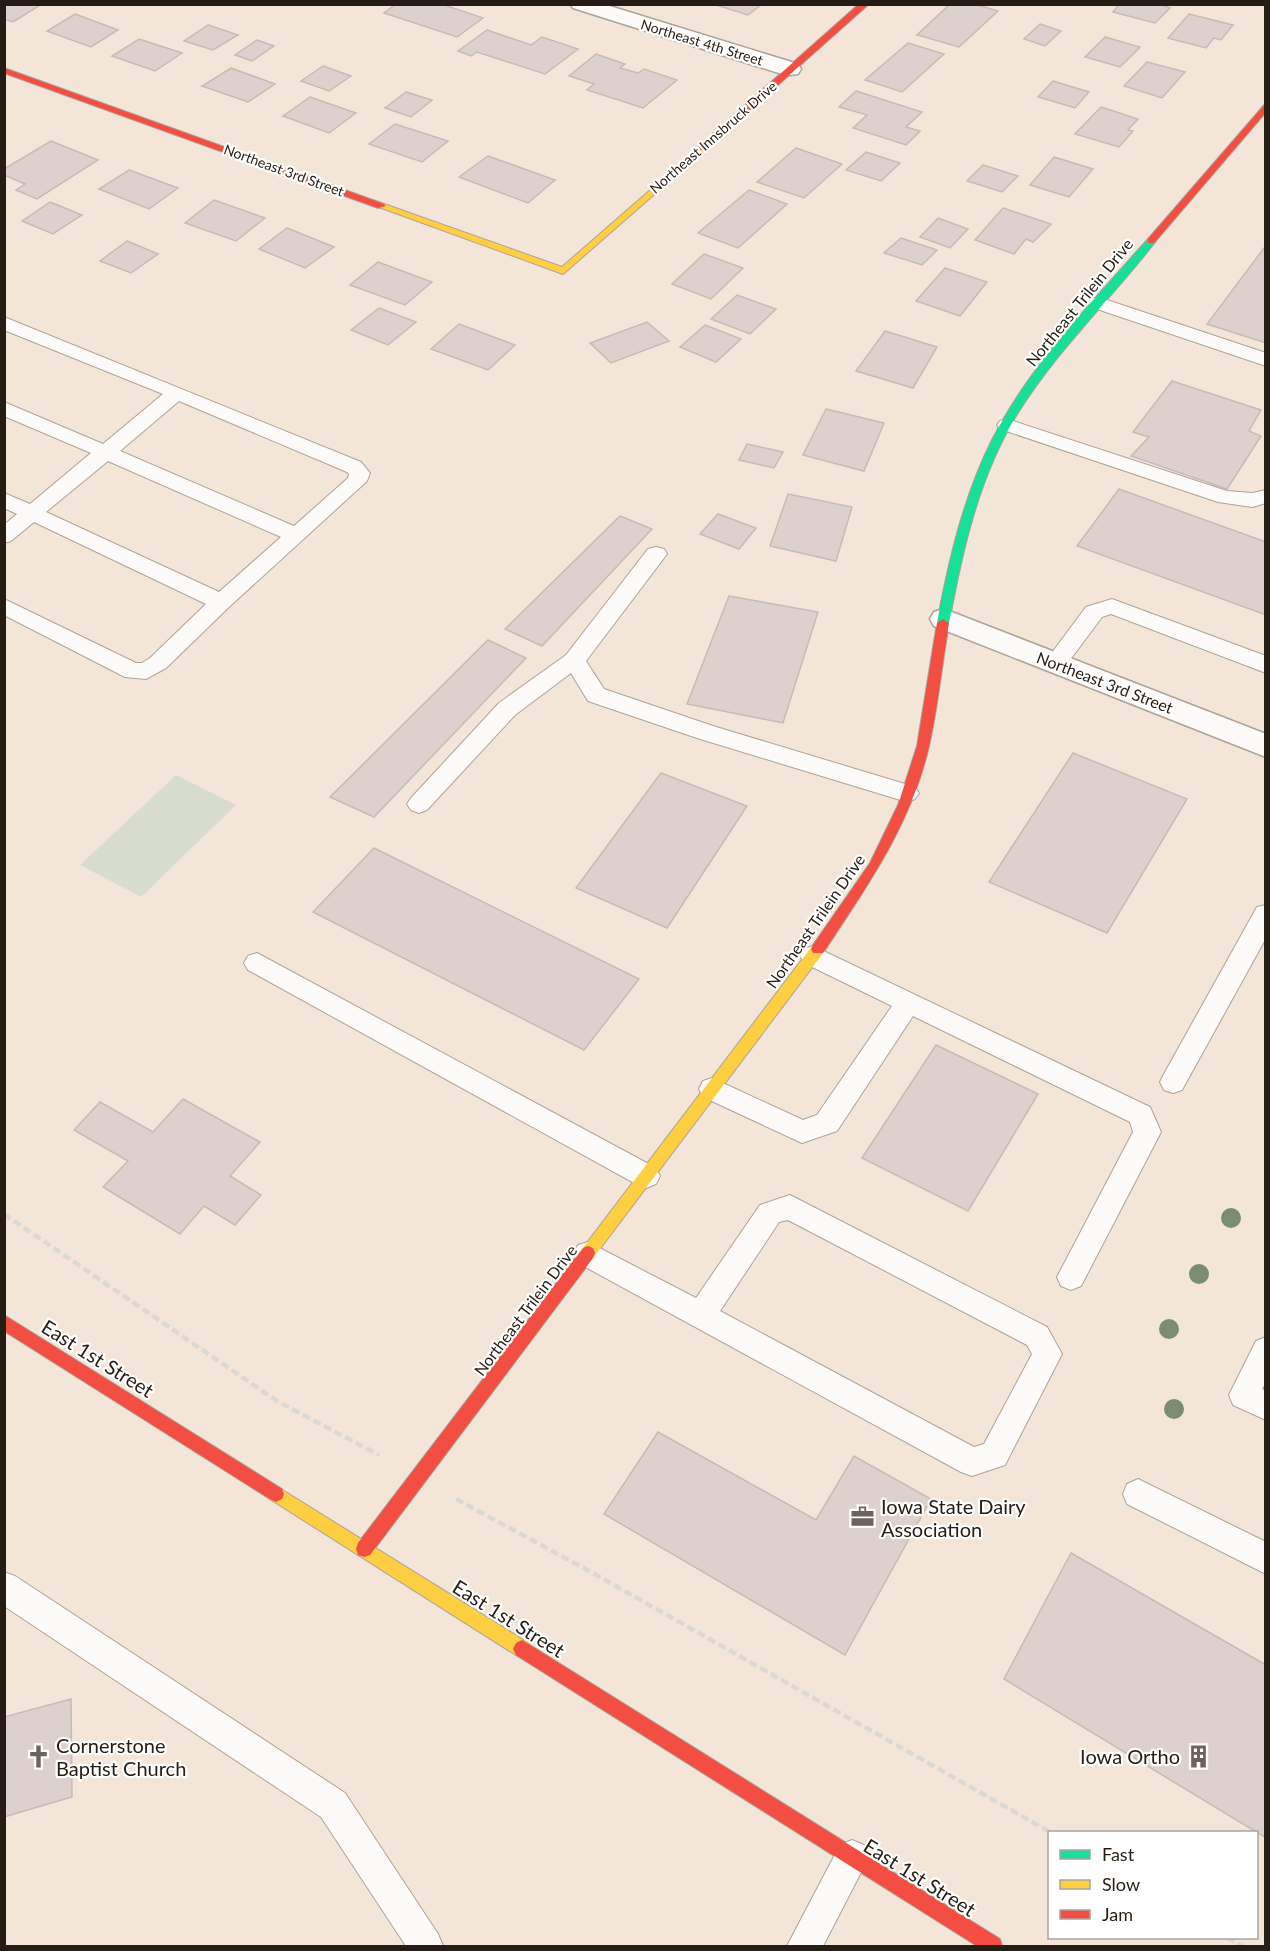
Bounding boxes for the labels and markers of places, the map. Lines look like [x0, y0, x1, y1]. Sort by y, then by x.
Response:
place label: Iowa State Dairy Association [881, 1494, 1026, 1541]
office icon: Iowa State Dairy Association [850, 1504, 876, 1530]
place label: Cornerstone Baptist Church [56, 1733, 186, 1780]
building icon: Iowa Ortho [1185, 1743, 1211, 1769]
church icon: Cornerstone Baptist Church [25, 1744, 51, 1770]
place label: Iowa Ortho [1080, 1744, 1180, 1768]

